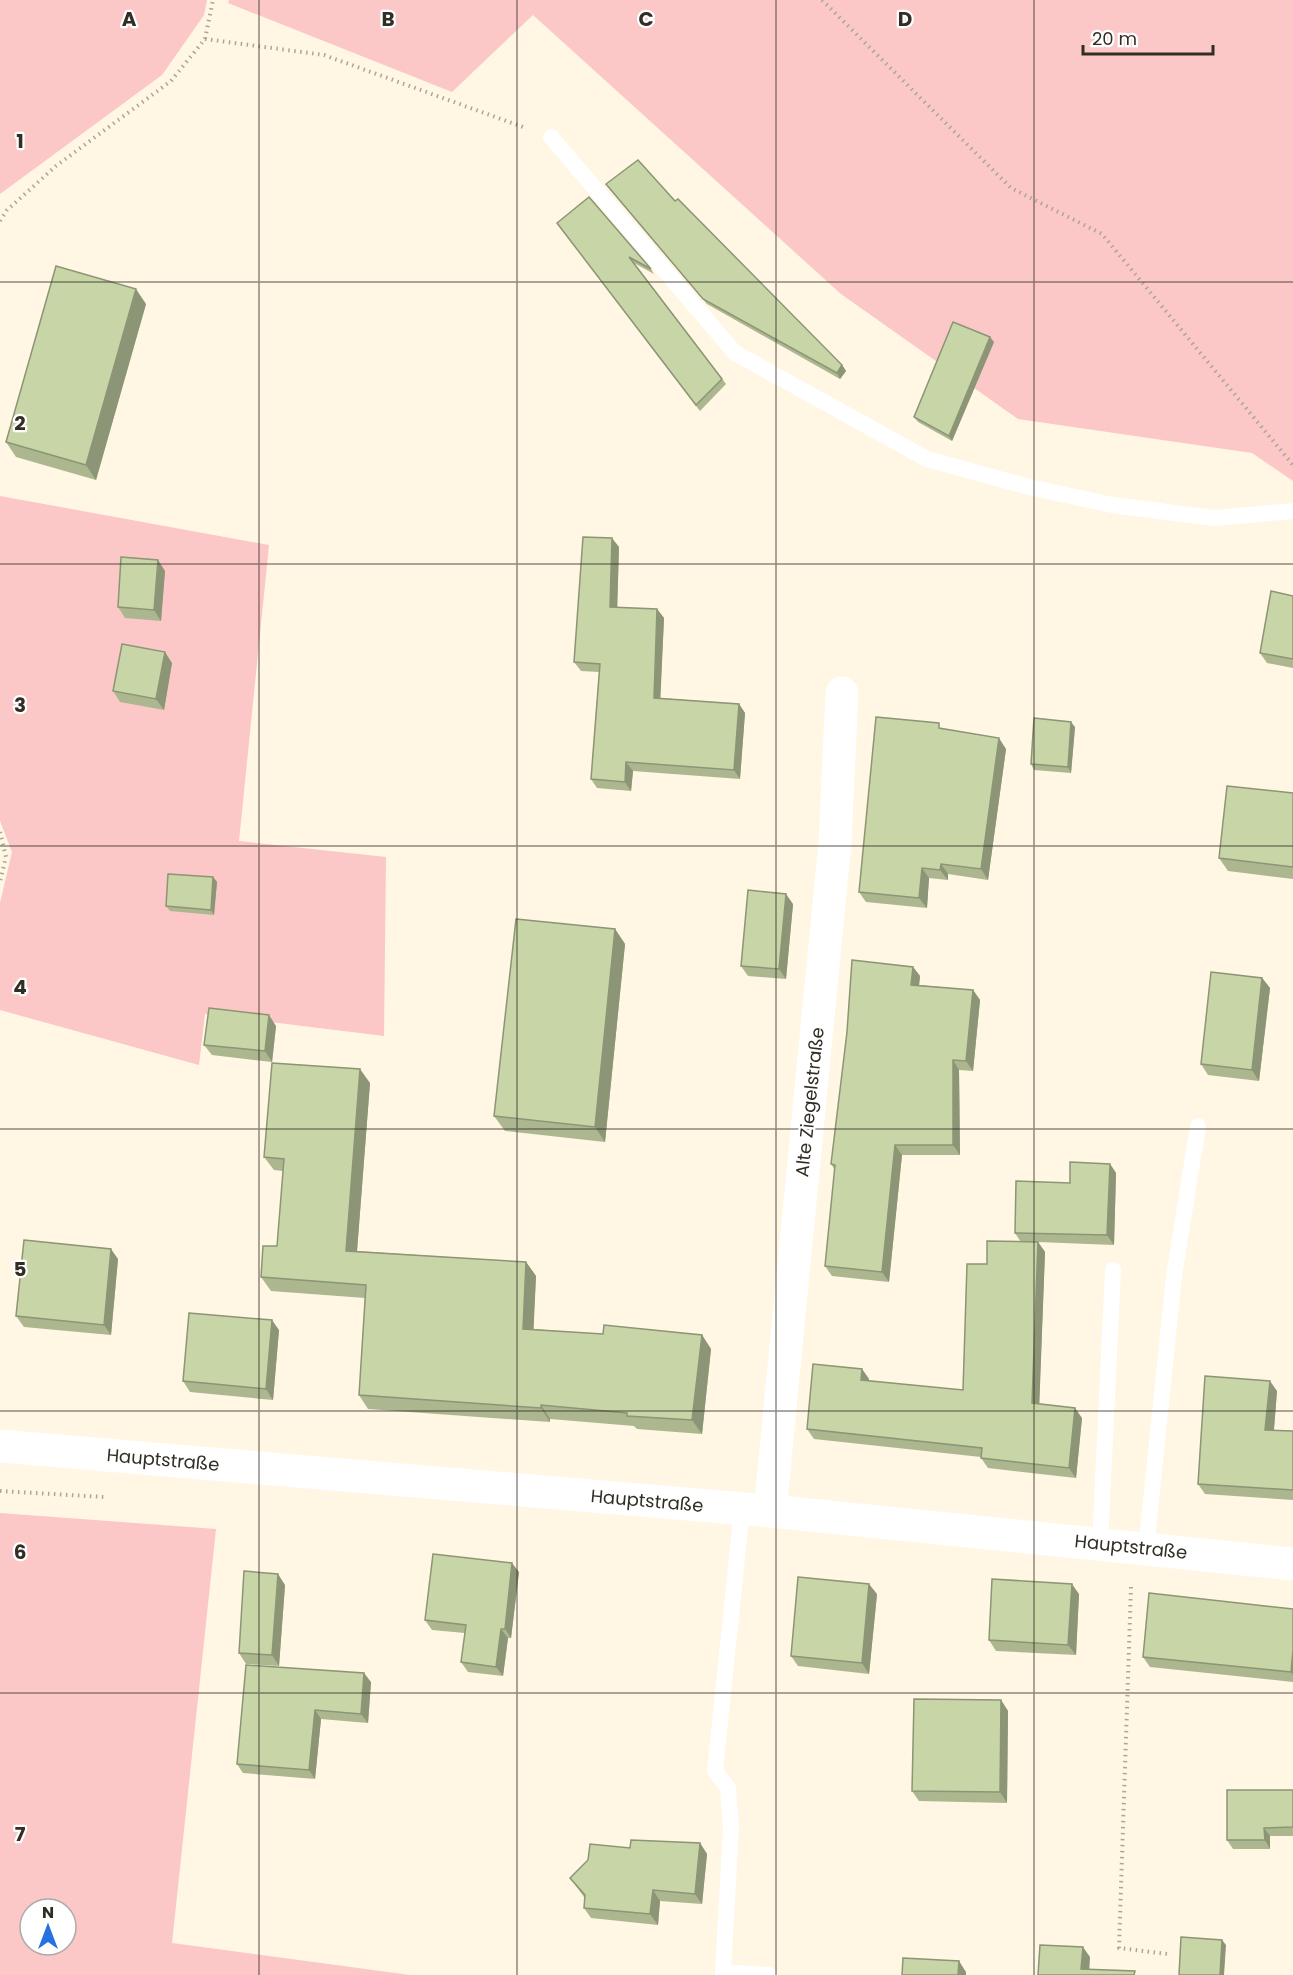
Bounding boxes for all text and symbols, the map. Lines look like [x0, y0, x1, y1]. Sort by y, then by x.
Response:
text: A [122, 5, 137, 33]
text: B [381, 5, 395, 33]
text: C [638, 5, 654, 33]
text: D [898, 5, 912, 33]
scale bar [1083, 18, 1214, 56]
text: 20 m [1092, 26, 1137, 51]
text: 1 [16, 127, 24, 155]
text: 2 [14, 409, 26, 437]
text: 3 [14, 691, 26, 719]
text: 4 [13, 973, 27, 1001]
street label: Alte Ziegelstraße [789, 1026, 830, 1178]
text: 5 [14, 1255, 27, 1283]
street label: Hauptstraße [106, 1442, 220, 1477]
street label: Hauptstraße [590, 1483, 704, 1518]
street label: Hauptstraße [1073, 1528, 1189, 1565]
text: 6 [14, 1538, 26, 1566]
text: 7 [15, 1820, 26, 1848]
north arrow [18, 1897, 78, 1957]
text: N [42, 1901, 54, 1924]

